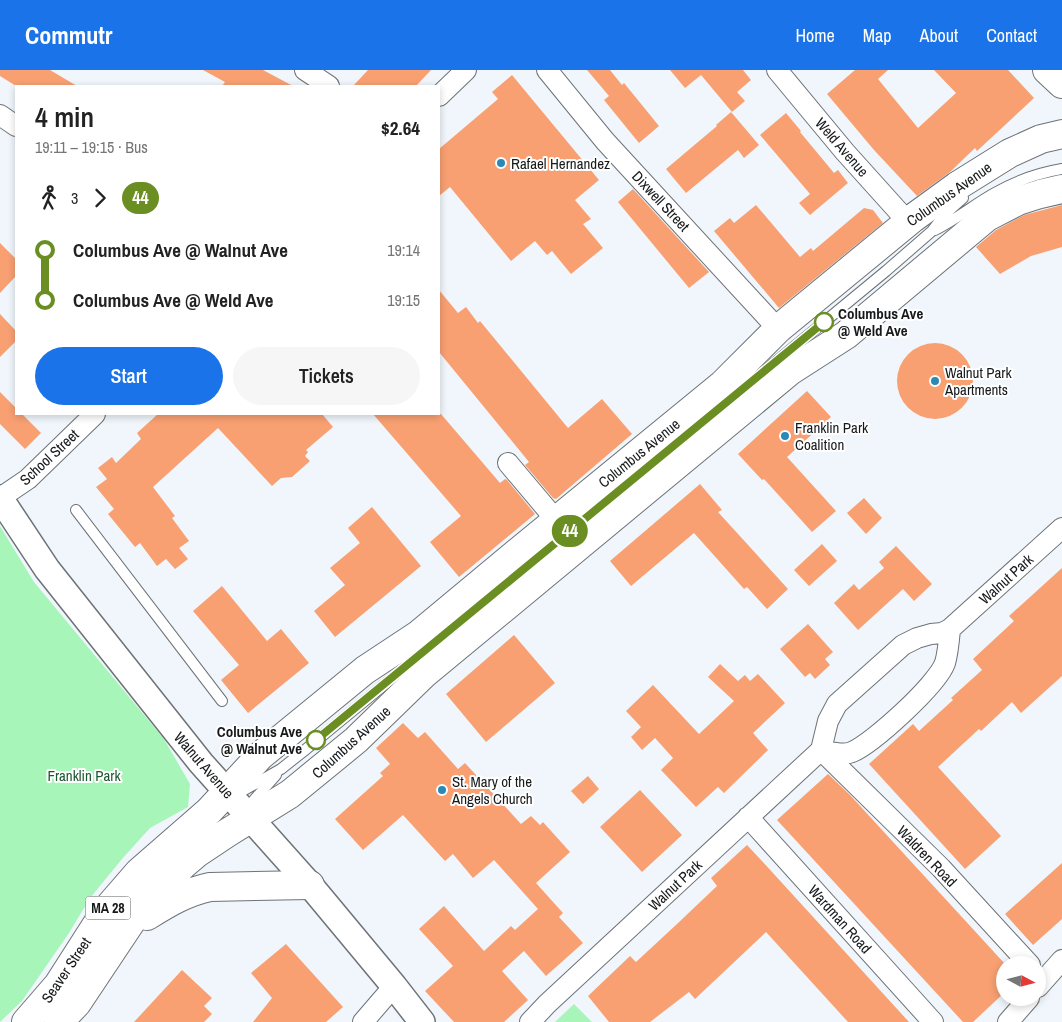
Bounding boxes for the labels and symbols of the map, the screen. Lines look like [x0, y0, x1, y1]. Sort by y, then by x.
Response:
street label: Weld Avenue [810, 113, 874, 181]
place label: Rafael Hernandez [511, 153, 610, 174]
marker: Rafael Hernandez [495, 157, 507, 169]
street label: Columbus Avenue [902, 157, 996, 231]
street label: Dixwell Street [627, 166, 695, 236]
place label: Columbus Ave @ Weld Ave [838, 303, 923, 341]
marker: Columbus Ave @ Weld Ave [814, 312, 834, 332]
place label: Walnut Park Apartments [944, 362, 1012, 400]
marker: Walnut Park Apartments [929, 375, 941, 387]
street label: Columbus Avenue [594, 413, 684, 493]
place label: Franklin Park Coalition [795, 417, 869, 455]
street label: School Street [15, 424, 84, 490]
marker: Franklin Park Coalition [779, 430, 791, 442]
line badge: 44 [548, 515, 592, 547]
street label: Walnut Park [974, 548, 1038, 609]
street label: Columbus Avenue [307, 701, 395, 783]
place label: Columbus Ave @ Walnut Ave [217, 721, 302, 759]
street label: Walnut Avenue [169, 727, 239, 803]
marker: Columbus Ave @ Walnut Ave [306, 730, 326, 750]
park label: Franklin Park [47, 765, 121, 786]
place label: St. Mary of the Angels Church [451, 771, 533, 809]
marker: St. Mary of the Angels Church [436, 784, 448, 796]
street label: Waldren Road [892, 821, 962, 891]
street label: Walnut Park [644, 854, 707, 915]
street label: Wardman Road [804, 880, 876, 958]
road number: MA 28 [86, 896, 130, 920]
street label: Seaver Street [36, 932, 96, 1007]
north arrow [996, 956, 1046, 1006]

